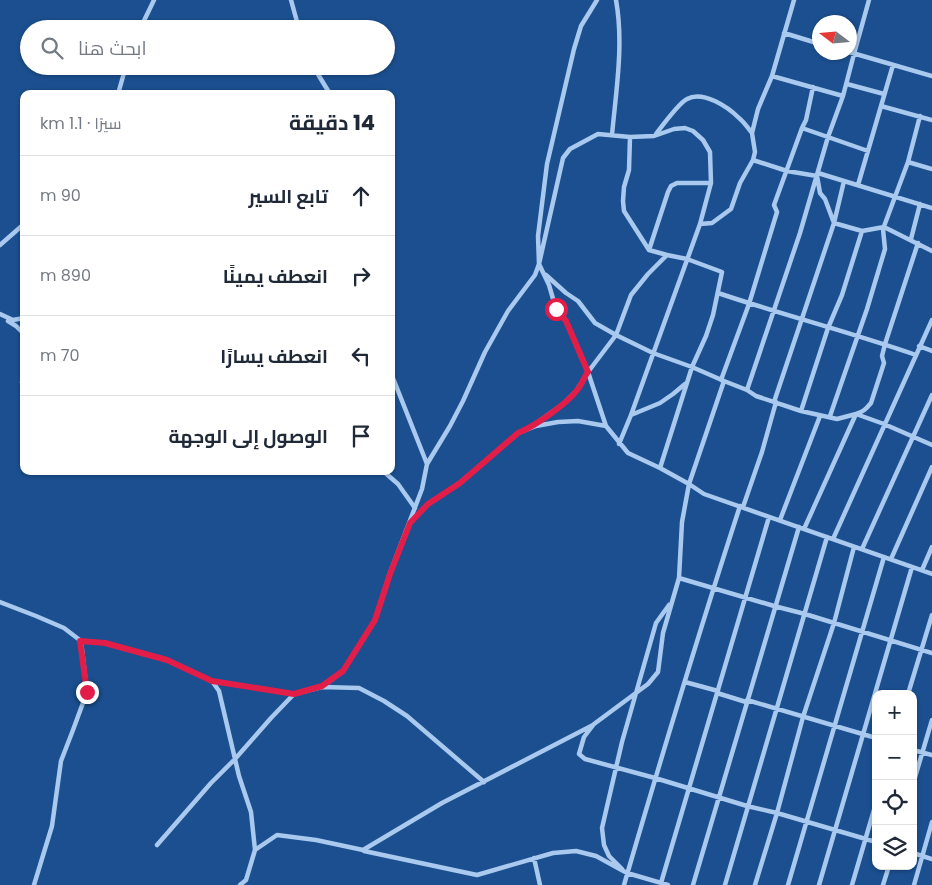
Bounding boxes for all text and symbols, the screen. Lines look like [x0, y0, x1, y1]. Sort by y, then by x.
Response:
north arrow [812, 15, 857, 60]
search box [20, 20, 395, 75]
icon: search [38, 34, 66, 62]
text: ابحث هنا [78, 35, 147, 62]
text: 14 دقيقة [289, 108, 375, 137]
text: سيرًا · 1.1 km [40, 112, 122, 135]
icon: ahead [347, 182, 375, 210]
text: تابع السير [248, 183, 328, 210]
text: 90 m [40, 184, 81, 207]
icon: right [347, 262, 375, 290]
text: انعطف يمينًا [223, 263, 328, 290]
text: 890 m [40, 264, 91, 287]
route start [545, 298, 568, 321]
icon: left [347, 342, 375, 370]
text: انعطف يسارًا [220, 343, 328, 370]
text: 70 m [40, 344, 80, 367]
icon: arrive [347, 422, 375, 450]
text: الوصول إلى الوجهة [169, 423, 328, 450]
route end [76, 681, 99, 704]
map controls [872, 690, 917, 870]
button: + [872, 690, 917, 735]
button: − [872, 735, 917, 780]
button: locate [872, 780, 917, 825]
button: layers [872, 825, 917, 870]

